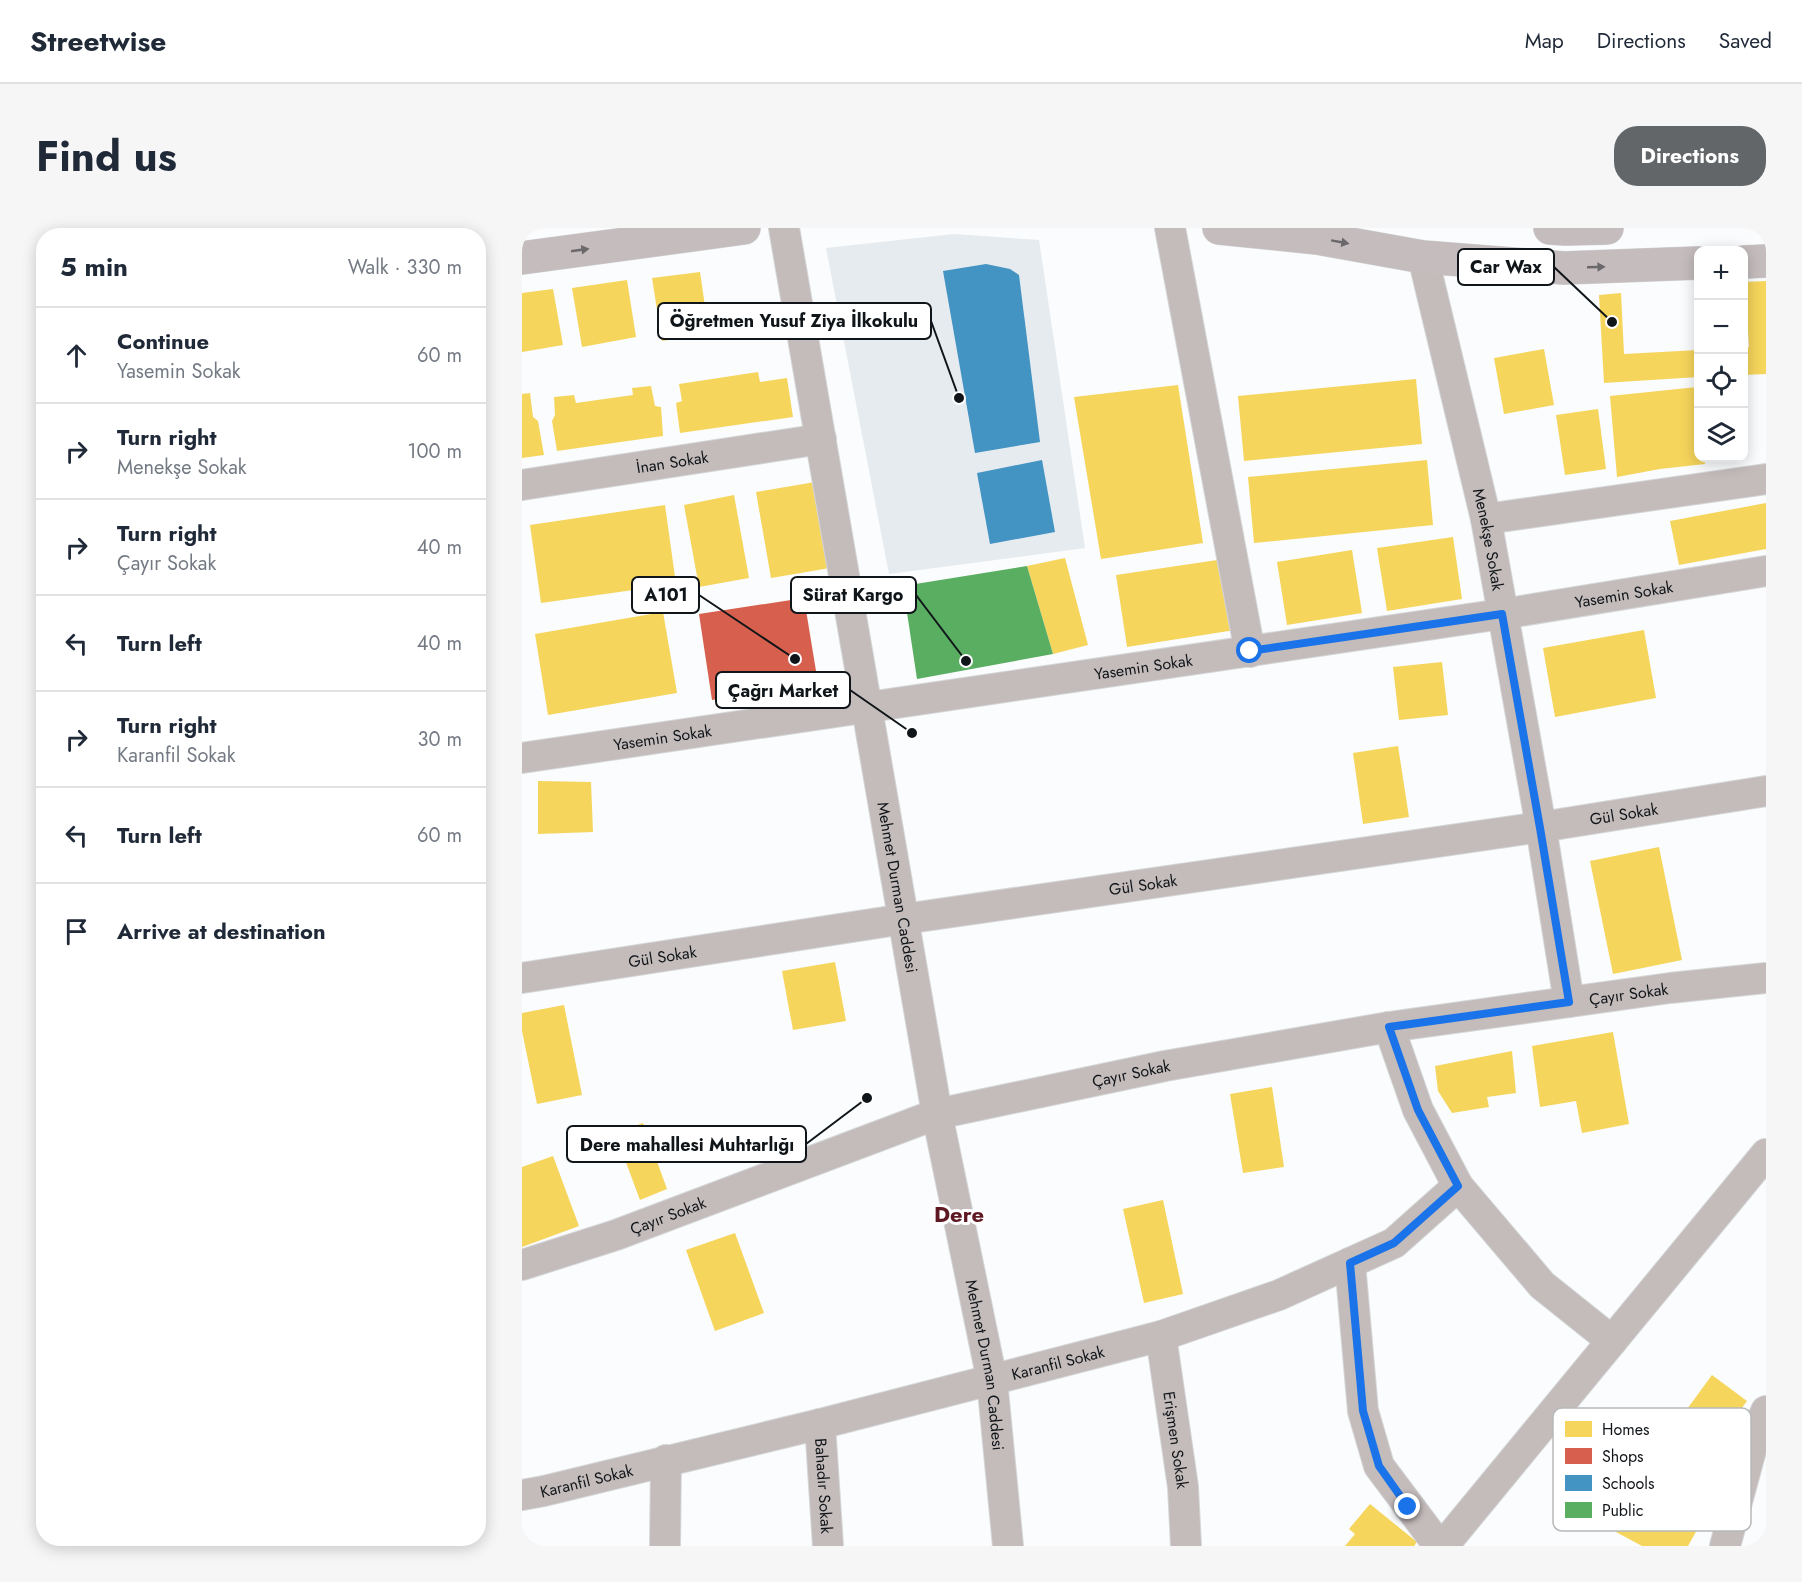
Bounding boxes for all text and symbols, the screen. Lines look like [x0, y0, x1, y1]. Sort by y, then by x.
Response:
text: Streetwise [30, 21, 166, 62]
text: Map [1525, 26, 1564, 56]
text: Directions [1597, 26, 1686, 56]
text: Saved [1719, 26, 1772, 56]
text: Find us [36, 126, 177, 187]
button: Directions [1614, 126, 1766, 186]
one-way arrow [1330, 238, 1349, 247]
one-way arrow [571, 246, 590, 255]
map controls [1694, 246, 1748, 462]
button: + [1694, 246, 1748, 300]
text: 5 min [60, 248, 128, 286]
callout: Car Wax [1458, 249, 1554, 285]
text: Walk · 330 m [348, 253, 462, 282]
text: Car Wax [1470, 254, 1542, 280]
one-way arrow [1586, 262, 1605, 271]
button: − [1694, 300, 1748, 354]
callout: Öğretmen Yusuf Ziya İlkokulu [658, 303, 931, 339]
text: Öğretmen Yusuf Ziya İlkokulu [670, 308, 918, 334]
text: Continue [117, 325, 209, 357]
icon: ahead [60, 339, 93, 372]
text: 60 m [417, 341, 462, 370]
button: locate [1694, 354, 1748, 408]
text: Yasemin Sokak [117, 357, 241, 386]
button: layers [1694, 408, 1748, 462]
text: Turn right [117, 421, 217, 453]
icon: right [60, 435, 93, 468]
text: 100 m [407, 437, 462, 466]
street label: İnan Sokak [635, 445, 711, 479]
text: Menekşe Sokak [117, 453, 247, 482]
street label: Menekşe Sokak [1467, 486, 1510, 593]
text: Turn right [117, 517, 217, 549]
icon: right [60, 531, 93, 564]
text: 40 m [417, 533, 462, 562]
text: Çayır Sokak [117, 549, 216, 578]
street label: Yasemin Sokak [1573, 575, 1676, 613]
callout: A101 [632, 577, 699, 613]
callout: Sürat Kargo [791, 577, 916, 613]
text: A101 [643, 582, 688, 608]
text: Sürat Kargo [803, 582, 904, 608]
icon: left [60, 627, 93, 660]
text: Turn left [117, 627, 202, 659]
text: 40 m [417, 629, 462, 658]
route start [1236, 637, 1262, 663]
street label: Yasemin Sokak [1093, 648, 1195, 685]
callout: Çağrı Market [716, 672, 850, 708]
text: Çağrı Market [728, 678, 838, 704]
text: Turn right [117, 709, 217, 741]
street label: Yasemin Sokak [612, 719, 714, 756]
icon: right [60, 723, 93, 756]
text: 30 m [417, 725, 462, 754]
text: Karanfil Sokak [117, 741, 236, 770]
street label: Gül Sokak [1588, 797, 1660, 831]
street label: Mehmet Durman Caddesi [872, 800, 924, 974]
icon: left [60, 819, 93, 852]
text: Turn left [117, 819, 202, 851]
text: 60 m [417, 821, 462, 850]
street label: Gül Sokak [1107, 868, 1180, 901]
icon: arrive [60, 915, 93, 948]
text: Arrive at destination [117, 915, 326, 947]
street label: Gül Sokak [627, 940, 699, 973]
street label: Çayır Sokak [1588, 977, 1670, 1011]
street label: Çayır Sokak [1090, 1054, 1173, 1093]
callout: Dere mahallesi Muhtarlığı [567, 1126, 806, 1162]
text: Dere mahallesi Muhtarlığı [580, 1132, 794, 1158]
street label: Çayır Sokak [627, 1190, 710, 1240]
district label: Dere [934, 1198, 984, 1230]
street label: Mehmet Durman Caddesi [960, 1278, 1010, 1452]
street label: Karanfil Sokak [1009, 1339, 1108, 1386]
street label: Erişmen Sokak [1158, 1390, 1195, 1491]
legend [1553, 1408, 1751, 1531]
text: Homes [1602, 1418, 1649, 1441]
street label: Bahadır Sokak [809, 1437, 839, 1535]
text: Shops [1602, 1445, 1643, 1468]
street label: Karanfil Sokak [538, 1458, 636, 1503]
text: Schools [1602, 1472, 1654, 1495]
route end [1394, 1493, 1420, 1519]
text: Public [1602, 1499, 1643, 1522]

